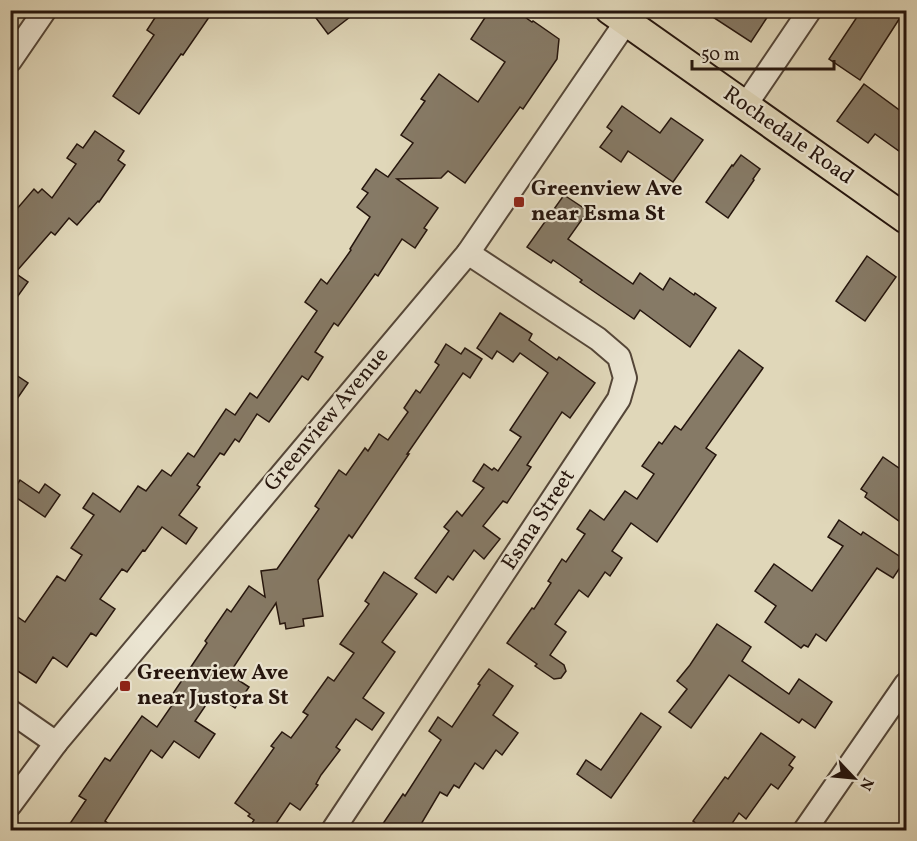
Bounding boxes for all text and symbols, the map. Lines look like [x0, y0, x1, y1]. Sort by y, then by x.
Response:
scale bar [692, 33, 834, 71]
text: 50 m [701, 43, 740, 68]
street label: Rochedale Road [716, 79, 860, 193]
place label: Greenview Ave near Esma St [531, 174, 683, 230]
marker: Greenview Ave near Esma St [512, 195, 526, 209]
street label: Greenview Avenue [257, 341, 397, 499]
street label: Esma Street [495, 463, 583, 577]
place label: Greenview Ave near Justora St [137, 658, 289, 714]
marker: Greenview Ave near Justora St [118, 679, 132, 693]
north arrow [824, 748, 884, 808]
text: N [853, 774, 878, 794]

